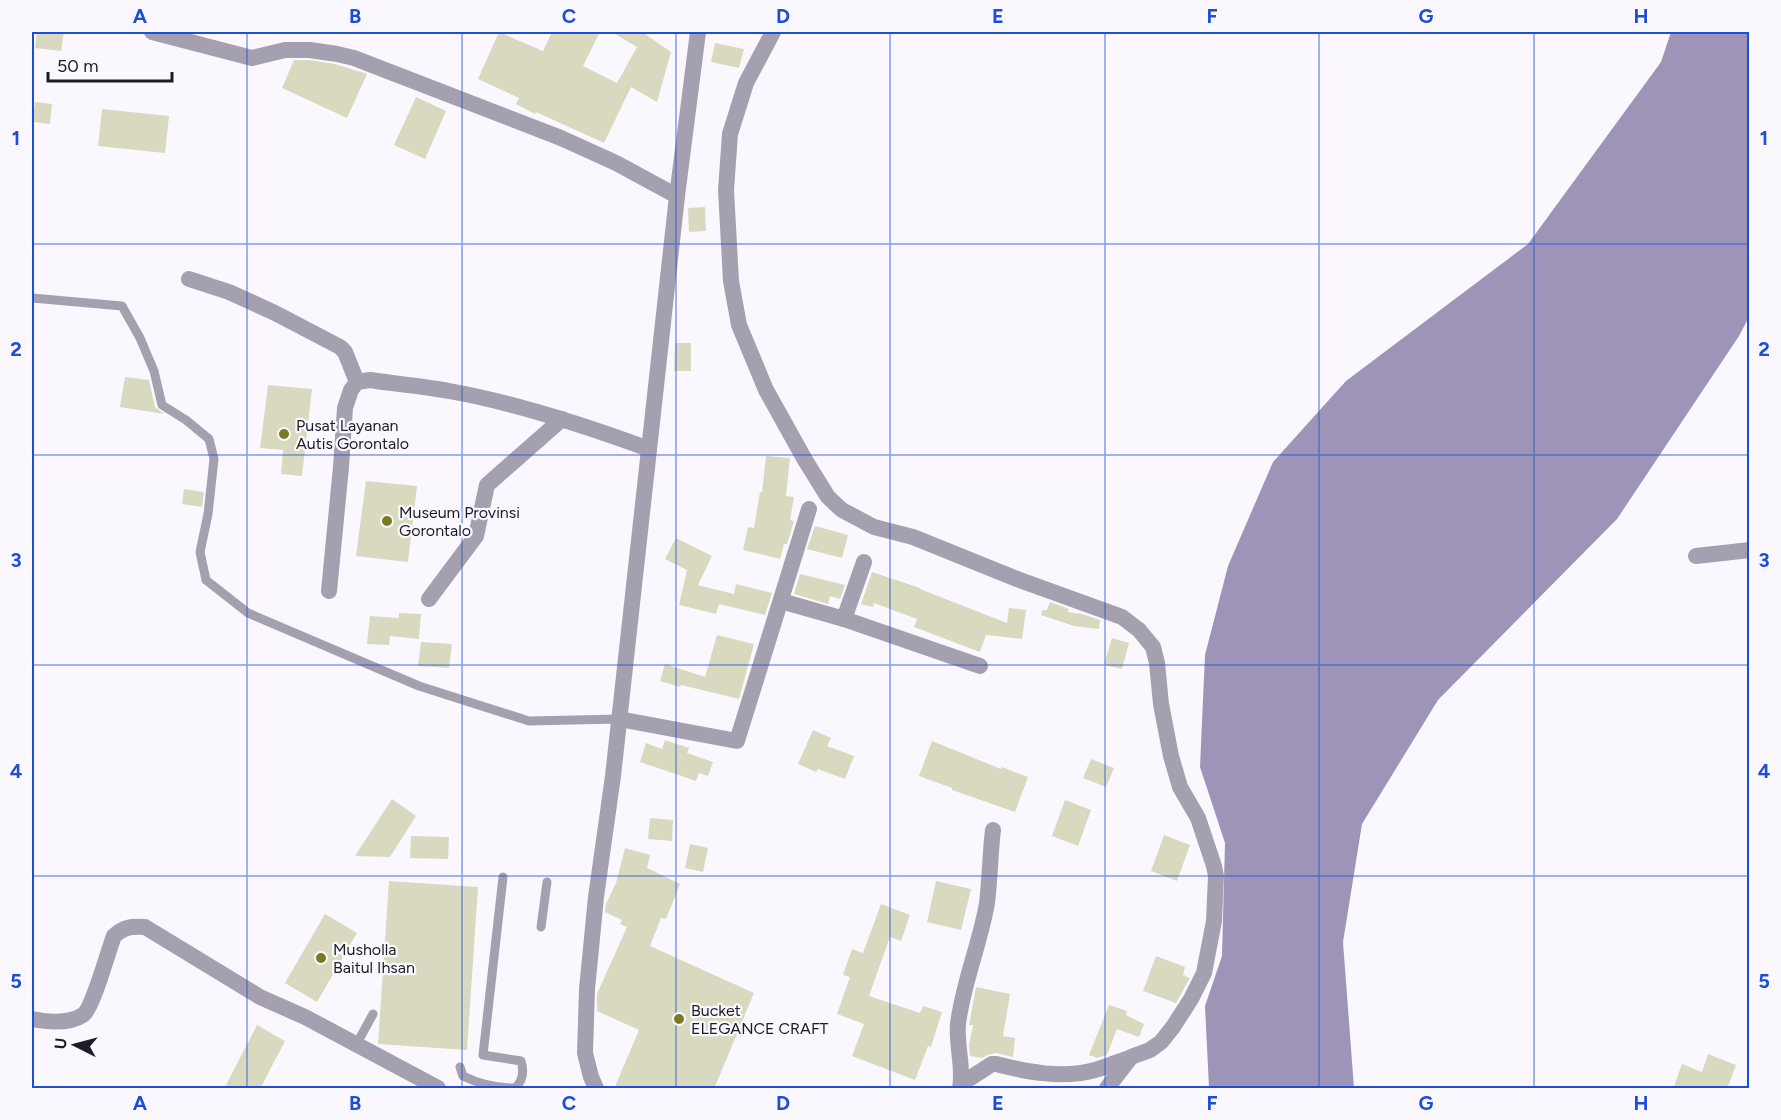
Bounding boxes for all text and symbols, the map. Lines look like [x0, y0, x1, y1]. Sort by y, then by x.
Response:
text: A [133, 4, 148, 28]
text: B [349, 4, 361, 28]
text: C [562, 4, 576, 28]
text: D [776, 4, 790, 28]
text: E [992, 4, 1004, 28]
text: F [1206, 4, 1218, 28]
text: G [1419, 4, 1434, 28]
text: H [1634, 4, 1649, 28]
scale bar [48, 45, 172, 83]
text: 50 m [57, 55, 99, 77]
text: 1 [12, 126, 20, 150]
text: 1 [1760, 126, 1768, 150]
text: 2 [10, 337, 22, 361]
text: 2 [1758, 337, 1770, 361]
place label: Pusat Layanan Autis Gorontalo [296, 416, 409, 453]
marker: Pusat Layanan Autis Gorontalo [277, 427, 291, 441]
place label: Museum Provinsi Gorontalo [399, 503, 520, 540]
marker: Museum Provinsi Gorontalo [380, 514, 394, 528]
text: 3 [10, 548, 22, 572]
text: 3 [1758, 548, 1770, 572]
text: 4 [10, 759, 23, 783]
text: 4 [1758, 759, 1771, 783]
place label: Musholla Baitul Ihsan [333, 940, 415, 977]
marker: Musholla Baitul Ihsan [314, 951, 328, 965]
text: 5 [10, 969, 22, 993]
text: 5 [1758, 969, 1770, 993]
place label: Bucket ELEGANCE CRAFT [691, 1001, 829, 1038]
marker: Bucket ELEGANCE CRAFT [672, 1012, 686, 1026]
north arrow [45, 1015, 105, 1075]
text: U [51, 1037, 71, 1050]
text: A [133, 1091, 148, 1115]
text: B [349, 1091, 361, 1115]
text: C [562, 1091, 576, 1115]
text: D [776, 1091, 790, 1115]
text: E [992, 1091, 1004, 1115]
text: F [1206, 1091, 1218, 1115]
text: G [1419, 1091, 1434, 1115]
text: H [1634, 1091, 1649, 1115]

